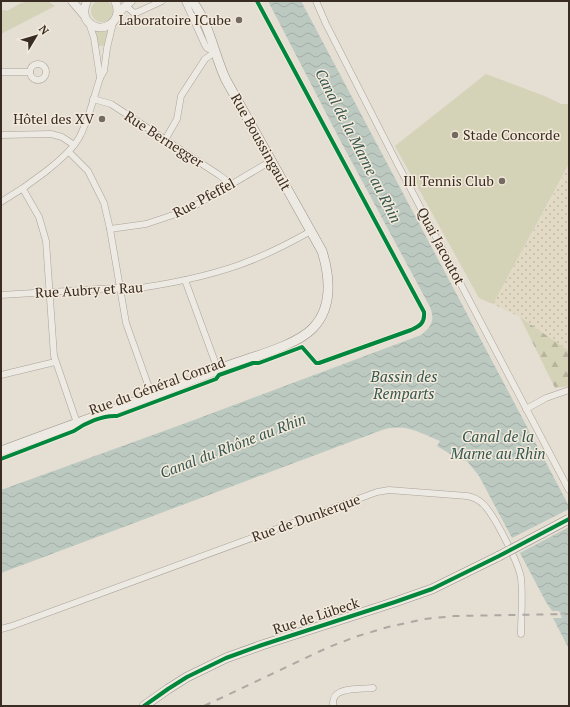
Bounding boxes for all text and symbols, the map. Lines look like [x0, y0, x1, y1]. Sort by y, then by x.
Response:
place label: Laboratoire ICube [119, 10, 231, 29]
marker: Laboratoire ICube [234, 15, 244, 25]
north arrow [16, 16, 56, 56]
text: N [36, 22, 52, 38]
water label: Canal de la Marne au Rhin [311, 65, 407, 226]
street label: Rue Boussingault [227, 90, 296, 194]
street label: Rue Bernegger [121, 106, 208, 172]
place label: Hôtel des XV [13, 109, 94, 128]
marker: Hôtel des XV [97, 114, 107, 124]
place label: Stade Concorde [463, 125, 560, 144]
marker: Stade Concorde [450, 130, 460, 140]
place label: Ill Tennis Club [403, 171, 494, 190]
street label: Rue Pfeffel [169, 173, 238, 222]
marker: Ill Tennis Club [497, 176, 507, 186]
street label: Quai Jacoutot [413, 204, 470, 288]
street label: Rue Aubry et Rau [34, 277, 143, 302]
street label: Rue du Général Conrad [86, 352, 228, 419]
water label: Bassin des Remparts [370, 366, 437, 403]
water label: Canal du Rhône au Rhin [157, 408, 309, 482]
water label: Canal de la Marne au Rhin [449, 426, 546, 463]
street label: Rue de Dunkerque [249, 489, 363, 546]
street label: Rue de Lübeck [270, 592, 362, 638]

